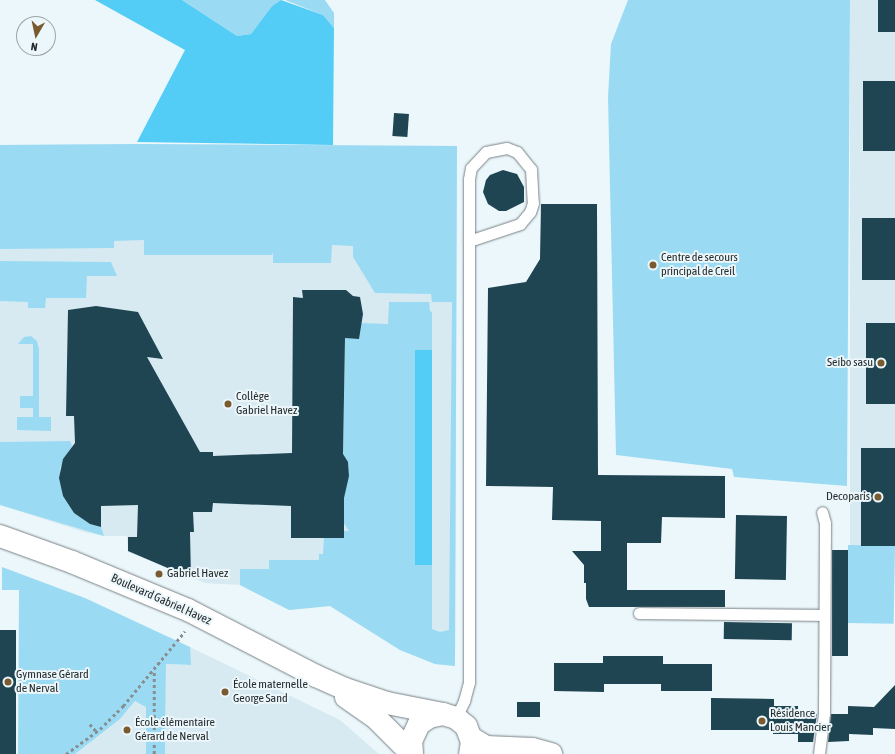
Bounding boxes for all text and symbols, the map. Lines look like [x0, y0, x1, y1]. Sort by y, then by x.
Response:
north arrow [16, 16, 56, 56]
text: N [30, 40, 38, 53]
place label: Centre de secours principal de Creil [661, 251, 738, 279]
marker: Centre de secours principal de Creil [648, 260, 658, 270]
place label: Seibo sasu [827, 356, 873, 370]
marker: Seibo sasu [876, 358, 886, 368]
place label: Collège Gabriel Havez [236, 390, 297, 418]
marker: Collège Gabriel Havez [223, 399, 233, 409]
place label: Decoparis [826, 490, 870, 504]
marker: Decoparis [873, 492, 883, 502]
place label: Gabriel Havez [167, 567, 228, 581]
marker: Gabriel Havez [154, 569, 164, 579]
street label: Boulevard Gabriel Havez [109, 571, 213, 629]
place label: Gymnase Gérard de Nerval [16, 668, 89, 696]
marker: Gymnase Gérard de Nerval [3, 677, 13, 687]
place label: École maternelle George Sand [233, 678, 308, 706]
marker: École maternelle George Sand [220, 687, 230, 697]
place label: Résidence Louis Mancier [770, 707, 830, 735]
place label: École élémentaire Gérard de Nerval [135, 716, 215, 744]
marker: Résidence Louis Mancier [757, 716, 767, 726]
marker: École élémentaire Gérard de Nerval [122, 725, 132, 735]

